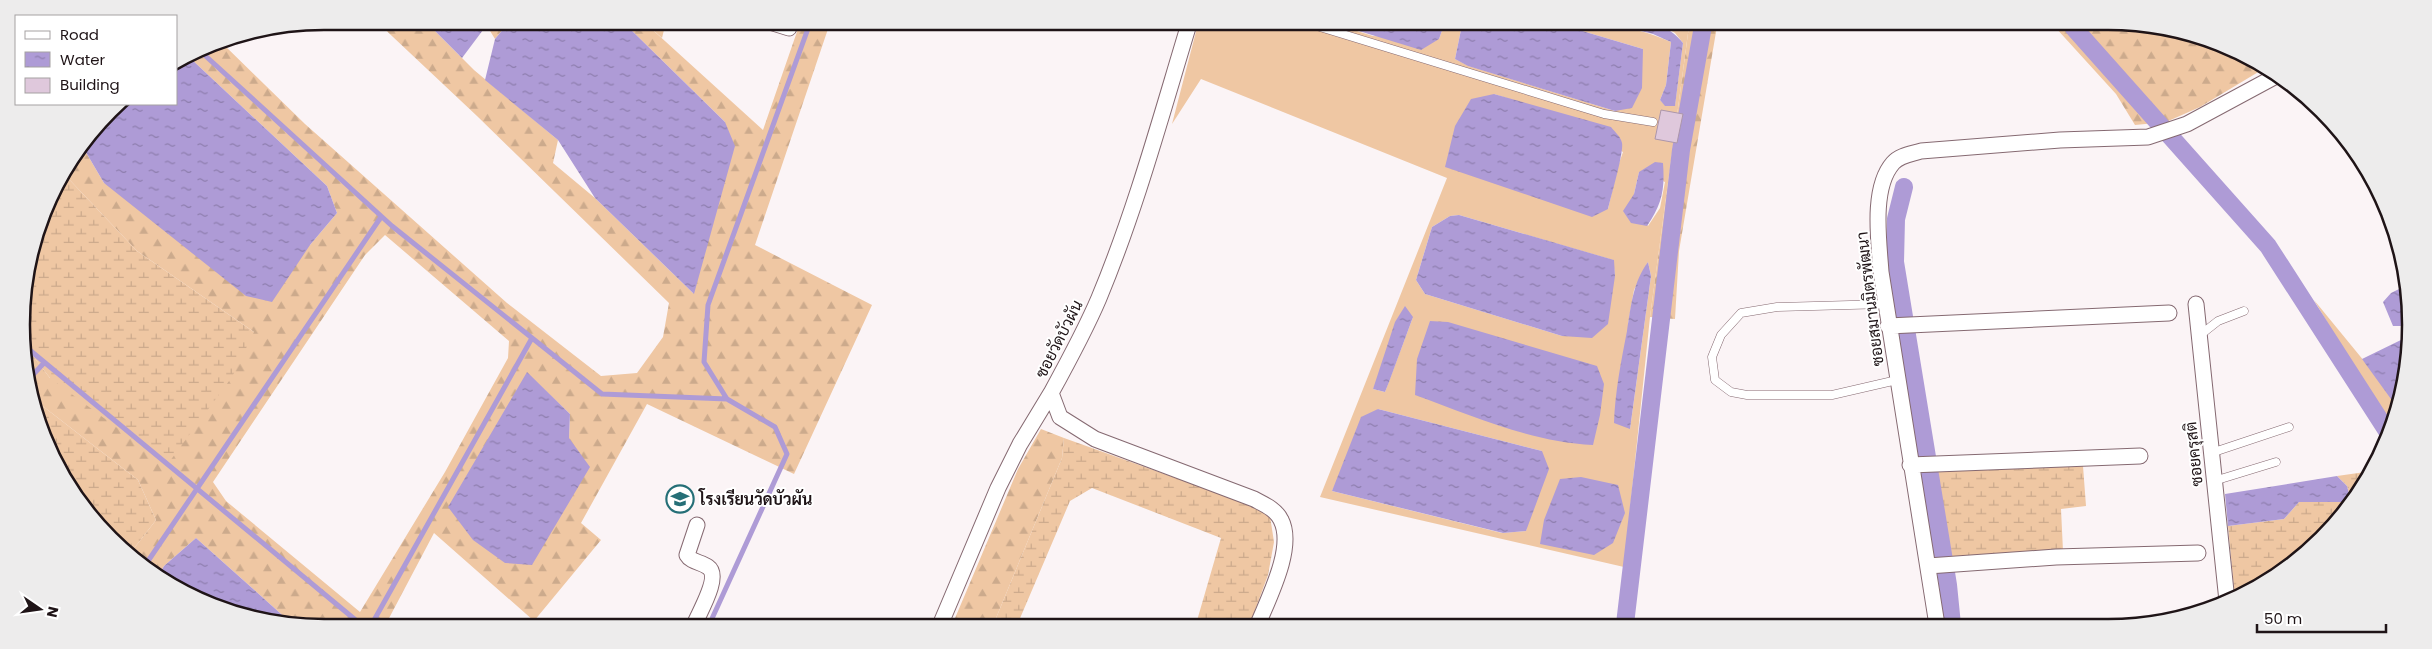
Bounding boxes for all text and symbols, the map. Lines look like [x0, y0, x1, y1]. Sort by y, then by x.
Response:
legend [15, 15, 178, 105]
text: Road [60, 24, 99, 45]
text: Water [60, 49, 106, 70]
text: Building [60, 74, 120, 95]
street label: ซอยสมานมิตรพัฒนา [1850, 230, 1890, 368]
street label: ซอยวัดบัวผัน [1030, 296, 1088, 382]
street label: ซอยครุสติ [2179, 421, 2209, 487]
school or university icon: โรงเรียนวัดบัวผัน [665, 484, 695, 514]
place label: โรงเรียนวัดบัวผัน [698, 488, 812, 511]
north arrow [15, 584, 65, 634]
scale bar [2257, 602, 2386, 634]
text: N [42, 605, 64, 619]
text: 50 m [2264, 608, 2302, 629]

